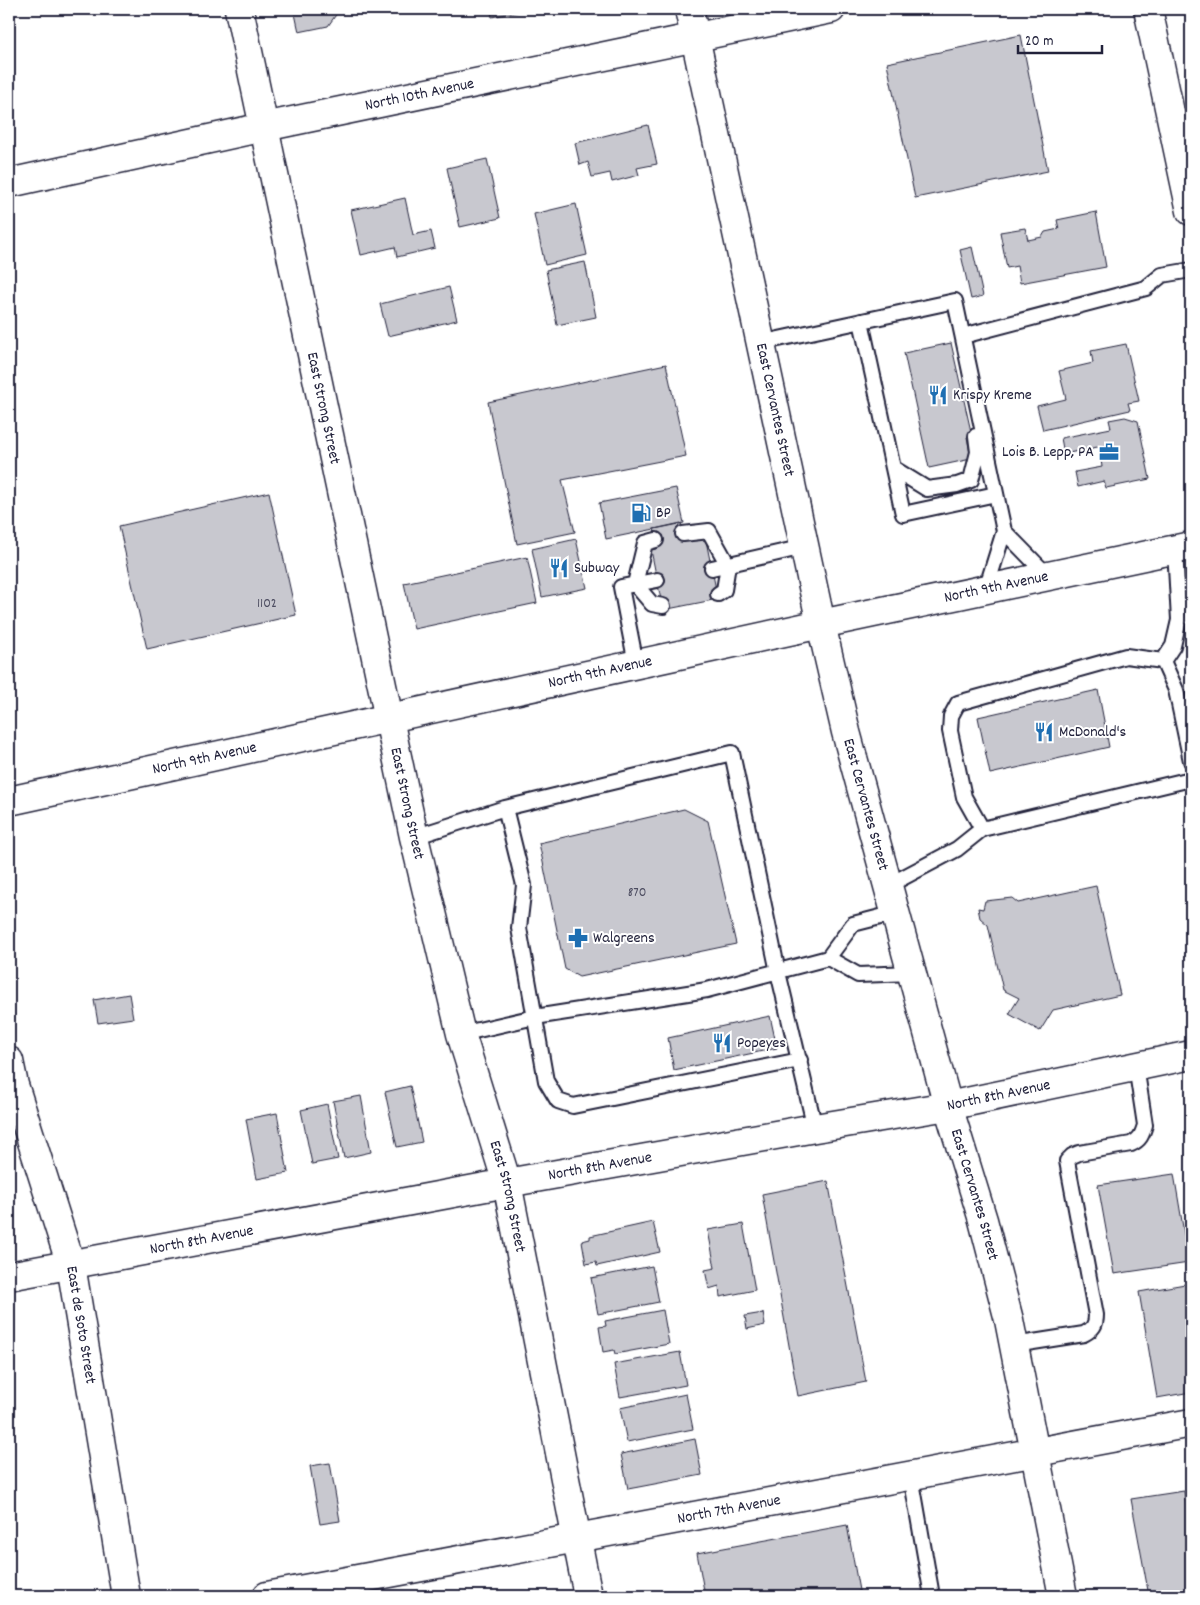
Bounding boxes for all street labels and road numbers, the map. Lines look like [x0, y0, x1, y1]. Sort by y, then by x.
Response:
street label: North 10th Avenue [363, 72, 476, 117]
street label: East Cervantes Street [750, 341, 801, 479]
street label: East Strong Street [300, 350, 346, 466]
street label: North 9th Avenue [942, 565, 1050, 609]
street label: North 9th Avenue [546, 650, 654, 695]
street label: North 9th Avenue [150, 736, 259, 781]
street label: East Cervantes Street [837, 736, 895, 873]
street label: East Strong Street [384, 745, 430, 862]
street label: North 8th Avenue [945, 1073, 1052, 1117]
street label: East Cervantes Street [944, 1126, 1005, 1263]
street label: East Strong Street [483, 1138, 532, 1254]
street label: North 8th Avenue [546, 1146, 654, 1187]
street label: North 8th Avenue [148, 1219, 255, 1261]
street label: East de Soto Street [60, 1264, 102, 1386]
street label: North 7th Avenue [675, 1489, 783, 1530]

